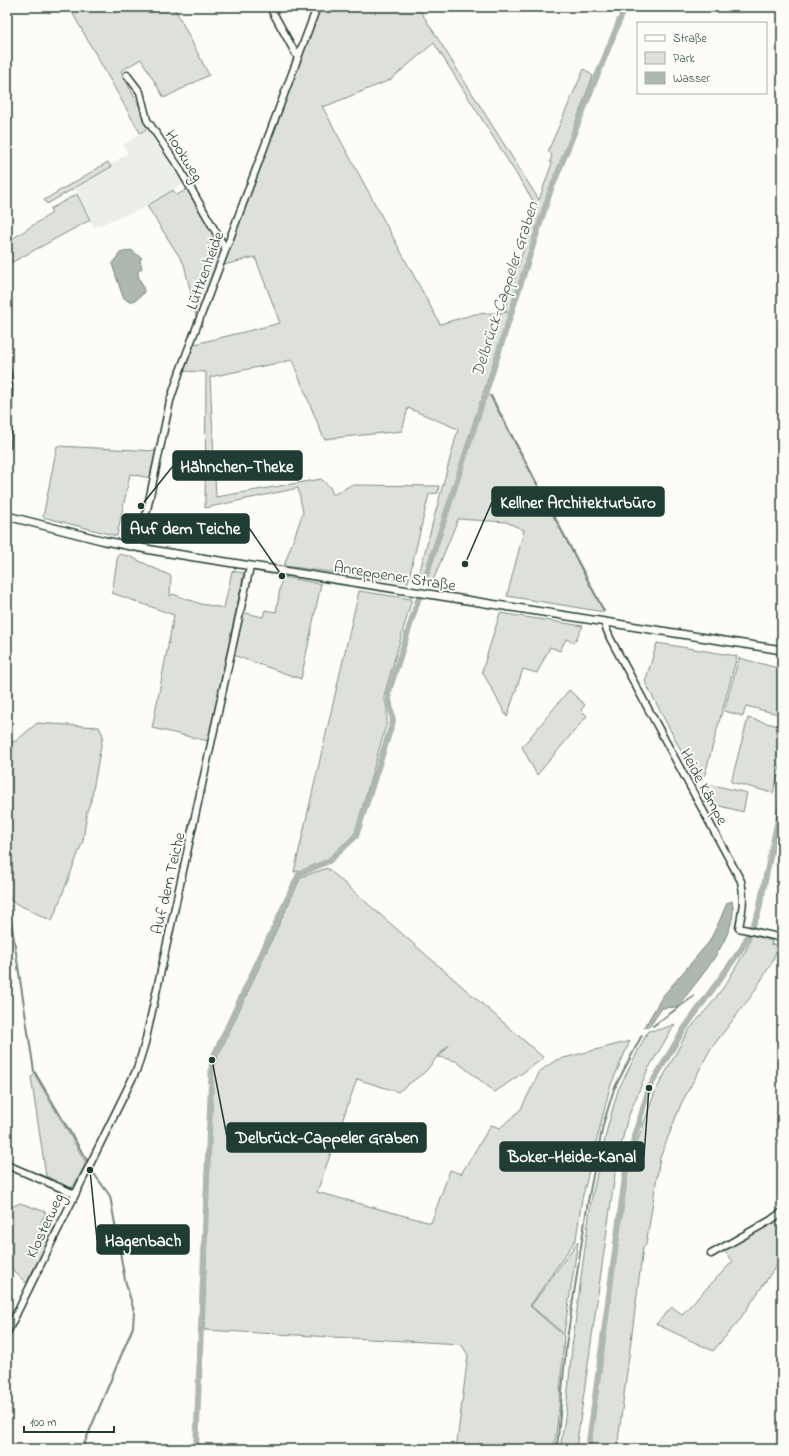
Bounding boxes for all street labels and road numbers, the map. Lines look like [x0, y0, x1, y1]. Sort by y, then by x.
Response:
street label: Hookweg [158, 125, 209, 187]
street label: Lüttkenheide [181, 227, 231, 313]
street label: Anreppener Straße [332, 555, 458, 599]
street label: Heide Kämpe [673, 744, 734, 830]
street label: Auf dem Teiche [146, 829, 193, 937]
street label: Klosterweg [20, 1189, 71, 1262]

